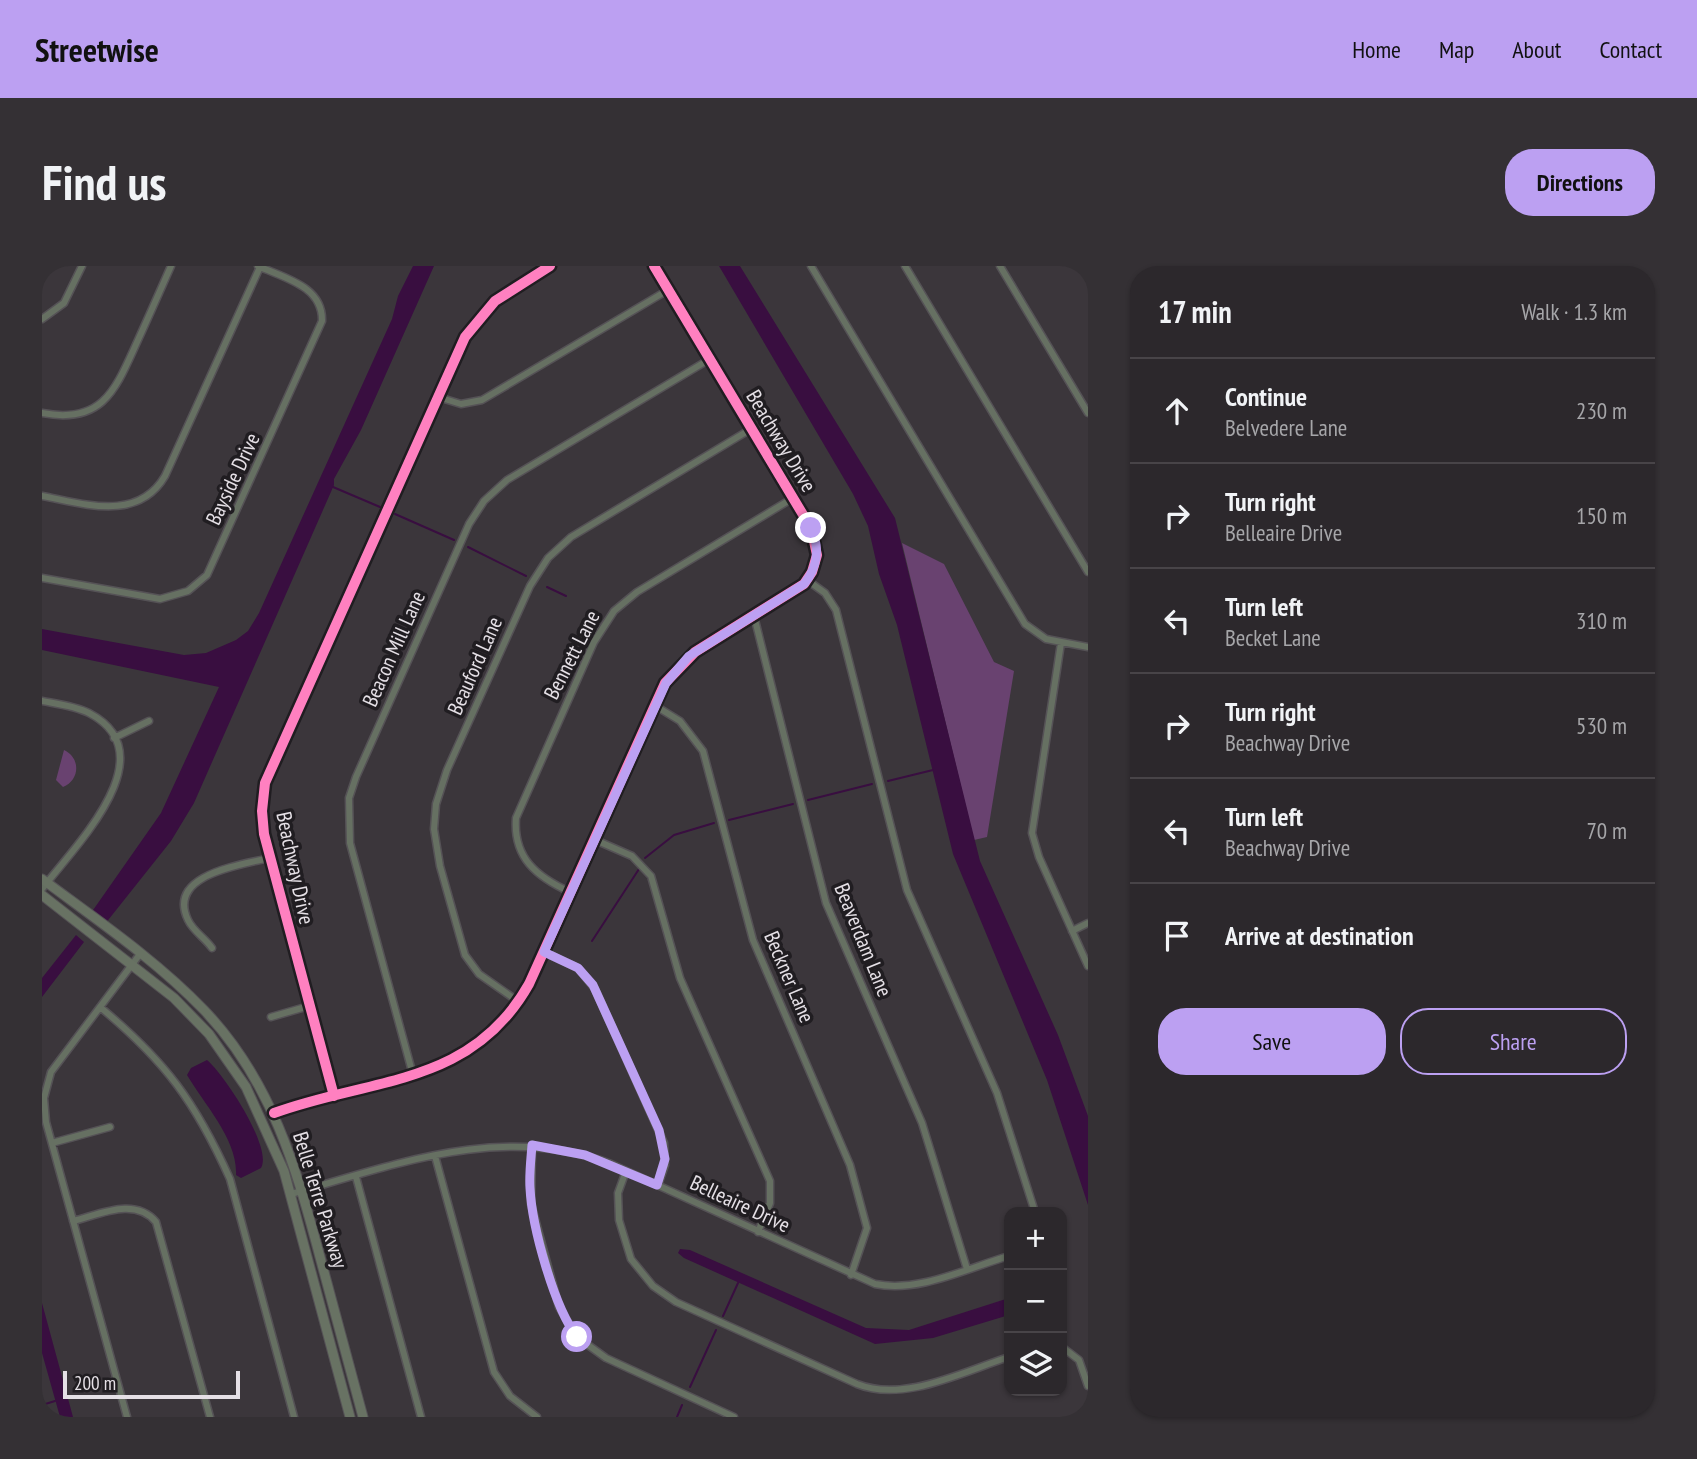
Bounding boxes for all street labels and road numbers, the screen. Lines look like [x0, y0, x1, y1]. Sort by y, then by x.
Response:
street label: Beachway Drive [740, 385, 822, 497]
street label: Bayside Drive [200, 429, 266, 529]
street label: Beacon Mill Lane [356, 587, 431, 711]
street label: Bennett Lane [538, 606, 605, 704]
street label: Beauford Lane [441, 613, 508, 719]
street label: Beachway Drive [270, 809, 321, 927]
street label: Beaverdam Lane [828, 879, 898, 1000]
street label: Beckner Lane [758, 927, 821, 1027]
street label: Belle Terre Parkway [287, 1128, 354, 1271]
street label: Belleaire Drive [686, 1169, 794, 1238]

